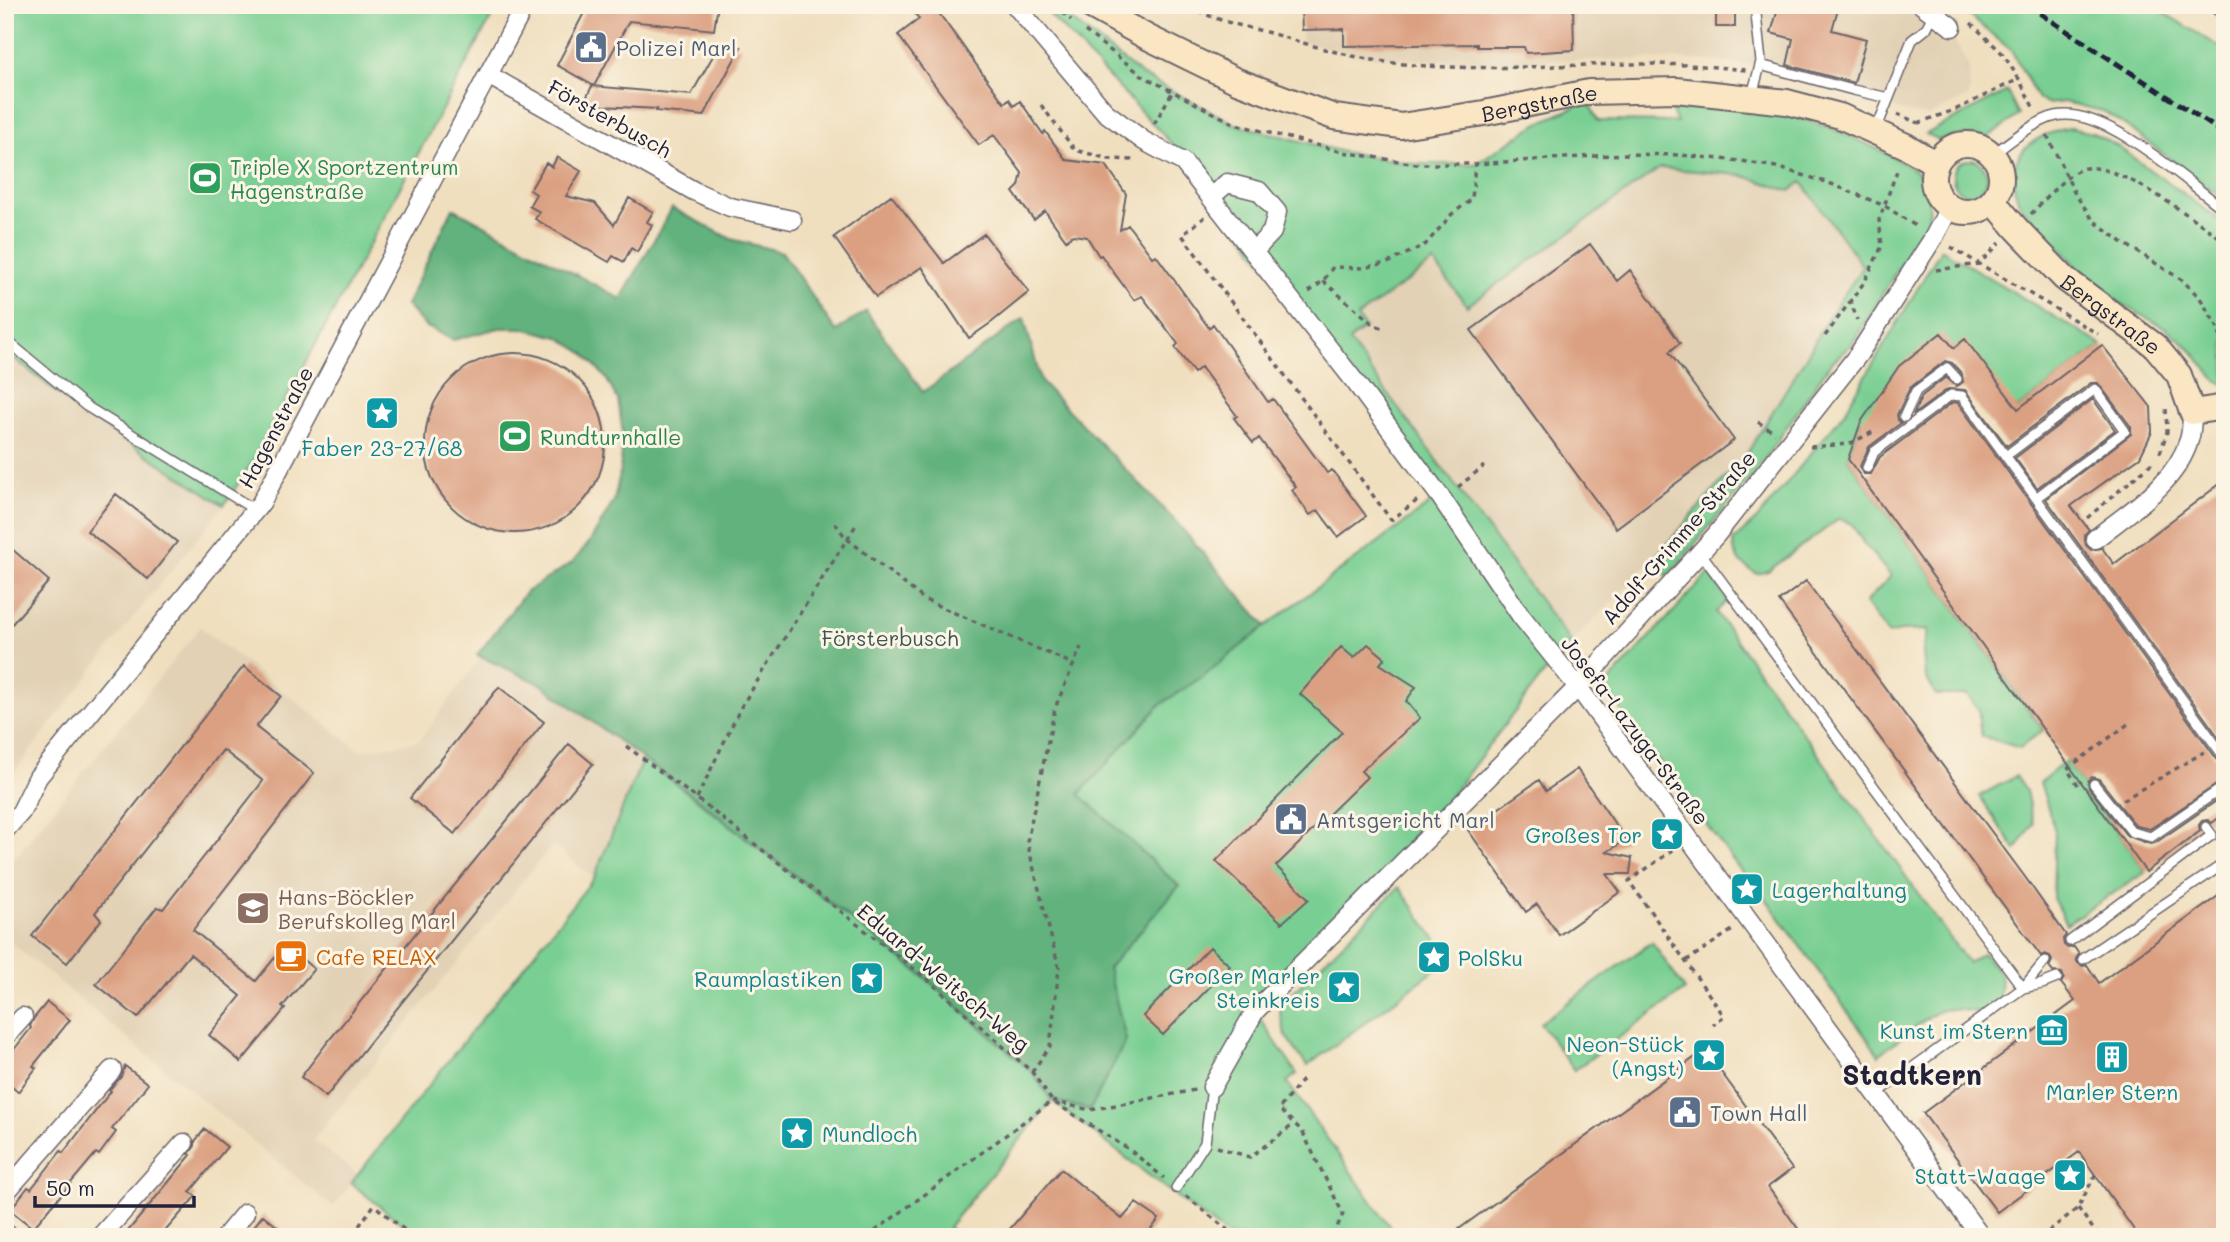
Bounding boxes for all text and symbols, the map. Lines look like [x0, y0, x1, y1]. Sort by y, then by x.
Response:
public building icon: Polizei Marl [572, 28, 610, 66]
place label: Polizei Marl [616, 34, 736, 61]
street label: Försterbusch [544, 73, 676, 163]
street label: Bergstraße [1479, 78, 1598, 127]
place label: Triple X Sportzentrum Hagenstraße [230, 153, 459, 204]
sports icon: Triple X Sportzentrum Hagenstraße [186, 159, 224, 197]
street label: Bergstraße [2056, 267, 2167, 360]
street label: Hagenstraße [232, 361, 318, 493]
place icon: Faber 23-27/68 [363, 394, 401, 432]
sports icon: Rundturnhalle [496, 417, 534, 455]
place label: Rundturnhalle [540, 423, 681, 450]
place label: Faber 23-27/68 [301, 434, 463, 461]
street label: Adolf-Grimme-Straße [1595, 445, 1761, 629]
park label: Försterbusch [822, 624, 958, 651]
street label: Josefa-Lazuga-Straße [1556, 630, 1716, 830]
public building icon: Amtsgericht Marl [1272, 800, 1310, 838]
place label: Amtsgericht Marl [1316, 806, 1495, 833]
place icon: Großes Tor [1648, 815, 1686, 853]
place label: Großes Tor [1526, 821, 1642, 848]
place icon: Lagerhaltung [1728, 870, 1766, 908]
place label: Lagerhaltung [1772, 876, 1907, 903]
place label: Hans-Böckler Berufskolleg Marl [278, 883, 456, 934]
school or university icon: Hans-Böckler Berufskolleg Marl [234, 889, 272, 927]
street label: Eduard-Weitsch-Weg [852, 897, 1036, 1057]
cafe icon: Cafe RELAX [272, 937, 310, 975]
place icon: PolSku [1415, 938, 1453, 976]
place label: Cafe RELAX [316, 943, 437, 970]
place label: PolSku [1458, 944, 1523, 971]
place icon: Raumplastiken [848, 959, 886, 997]
place label: Großer Marler Steinkreis [1169, 962, 1320, 1013]
place label: Raumplastiken [694, 965, 842, 992]
place icon: Großer Marler Steinkreis [1325, 968, 1363, 1006]
museum icon: Kunst im Stern [2033, 1011, 2071, 1049]
place label: Kunst im Stern [1880, 1017, 2028, 1044]
place label: Neon-Stück (Angst) [1567, 1030, 1684, 1081]
place icon: Neon-Stück (Angst) [1690, 1036, 1728, 1074]
building icon: Marler Stern [2093, 1038, 2131, 1076]
district label: Stadtkern [1842, 1056, 1982, 1092]
place label: Marler Stern [2046, 1078, 2178, 1105]
public building icon: Town Hall [1666, 1093, 1704, 1131]
place label: Town Hall [1710, 1099, 1807, 1126]
place icon: Mundloch [778, 1114, 816, 1152]
place label: Mundloch [822, 1120, 917, 1147]
place icon: Statt-Waage [2051, 1156, 2089, 1194]
place label: Statt-Waage [1915, 1162, 2046, 1189]
scale bar [35, 1165, 194, 1209]
text: 50 m [46, 1174, 95, 1201]

